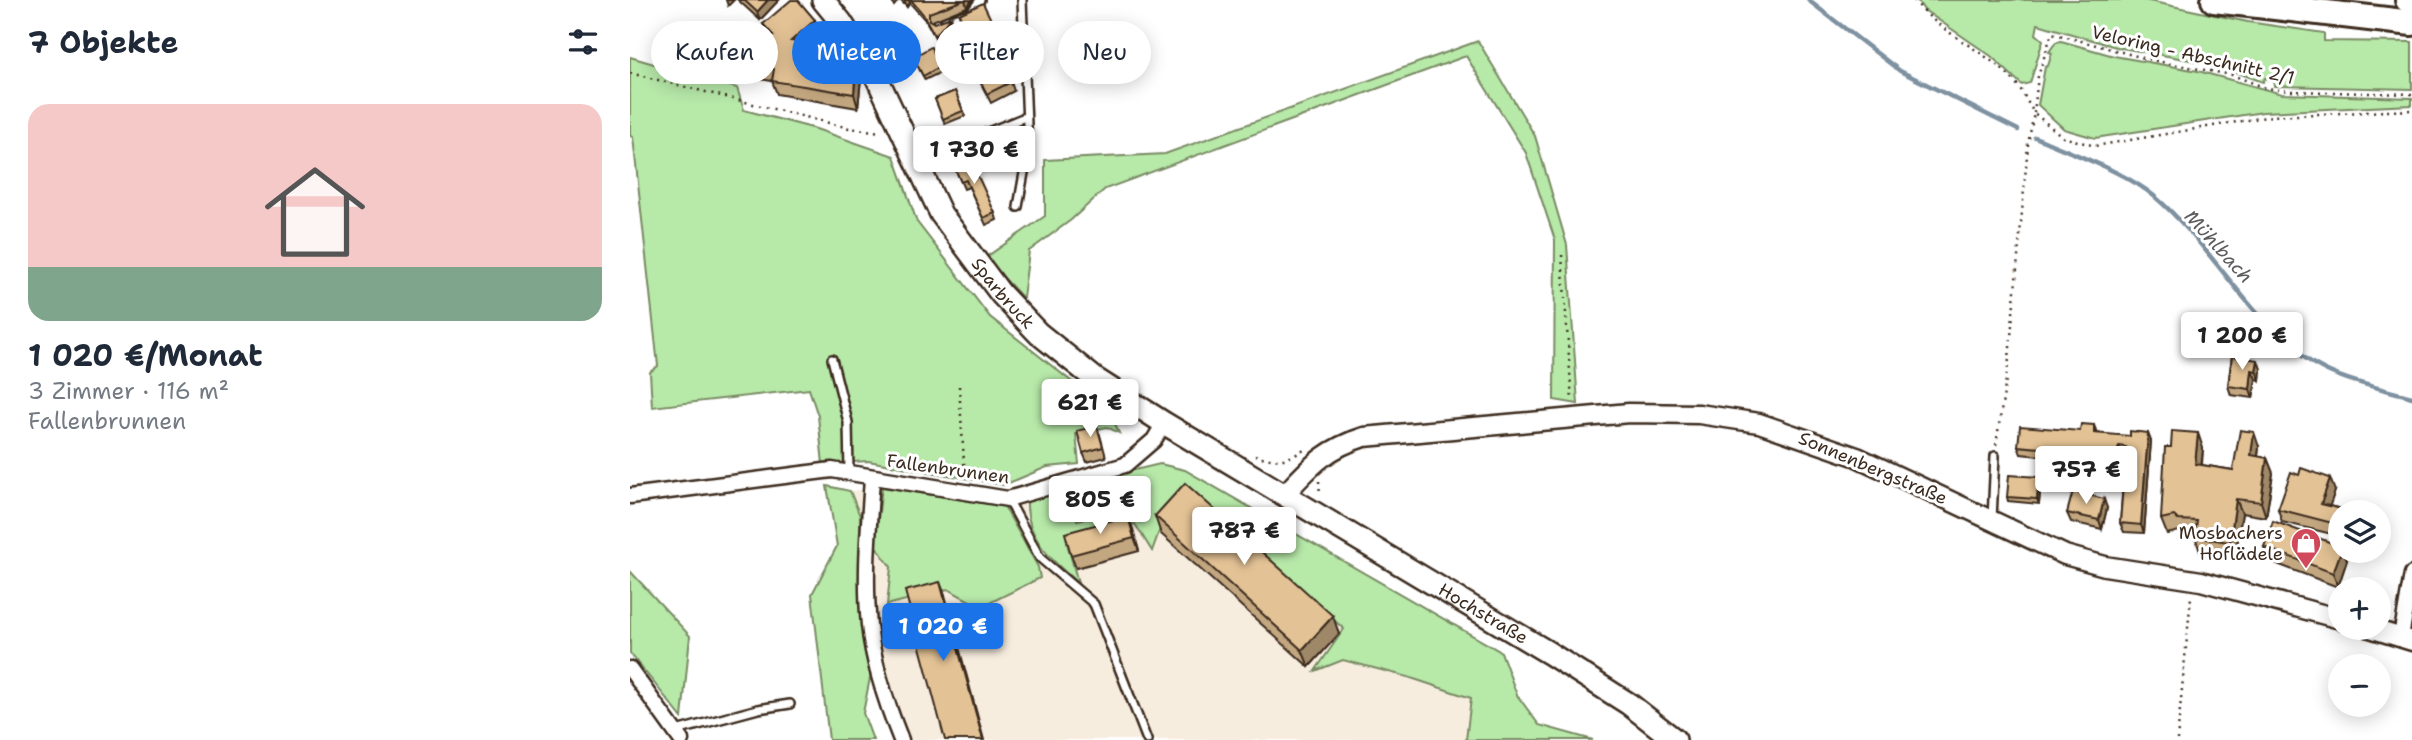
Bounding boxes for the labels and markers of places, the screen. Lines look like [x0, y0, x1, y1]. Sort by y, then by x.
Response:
pin: 1 730 € [909, 127, 1039, 186]
pin: 1 200 € [2177, 312, 2307, 372]
pin: 621 € [1041, 380, 1139, 439]
pin: 757 € [2037, 447, 2135, 506]
pin: 805 € [1051, 476, 1149, 536]
pin: 787 € [1195, 508, 1293, 567]
place label: Mosbachers Hoflädele [2179, 521, 2283, 566]
shop icon: Mosbachers Hoflädele [2289, 526, 2323, 570]
pin: 1 020 € [878, 604, 1008, 663]

